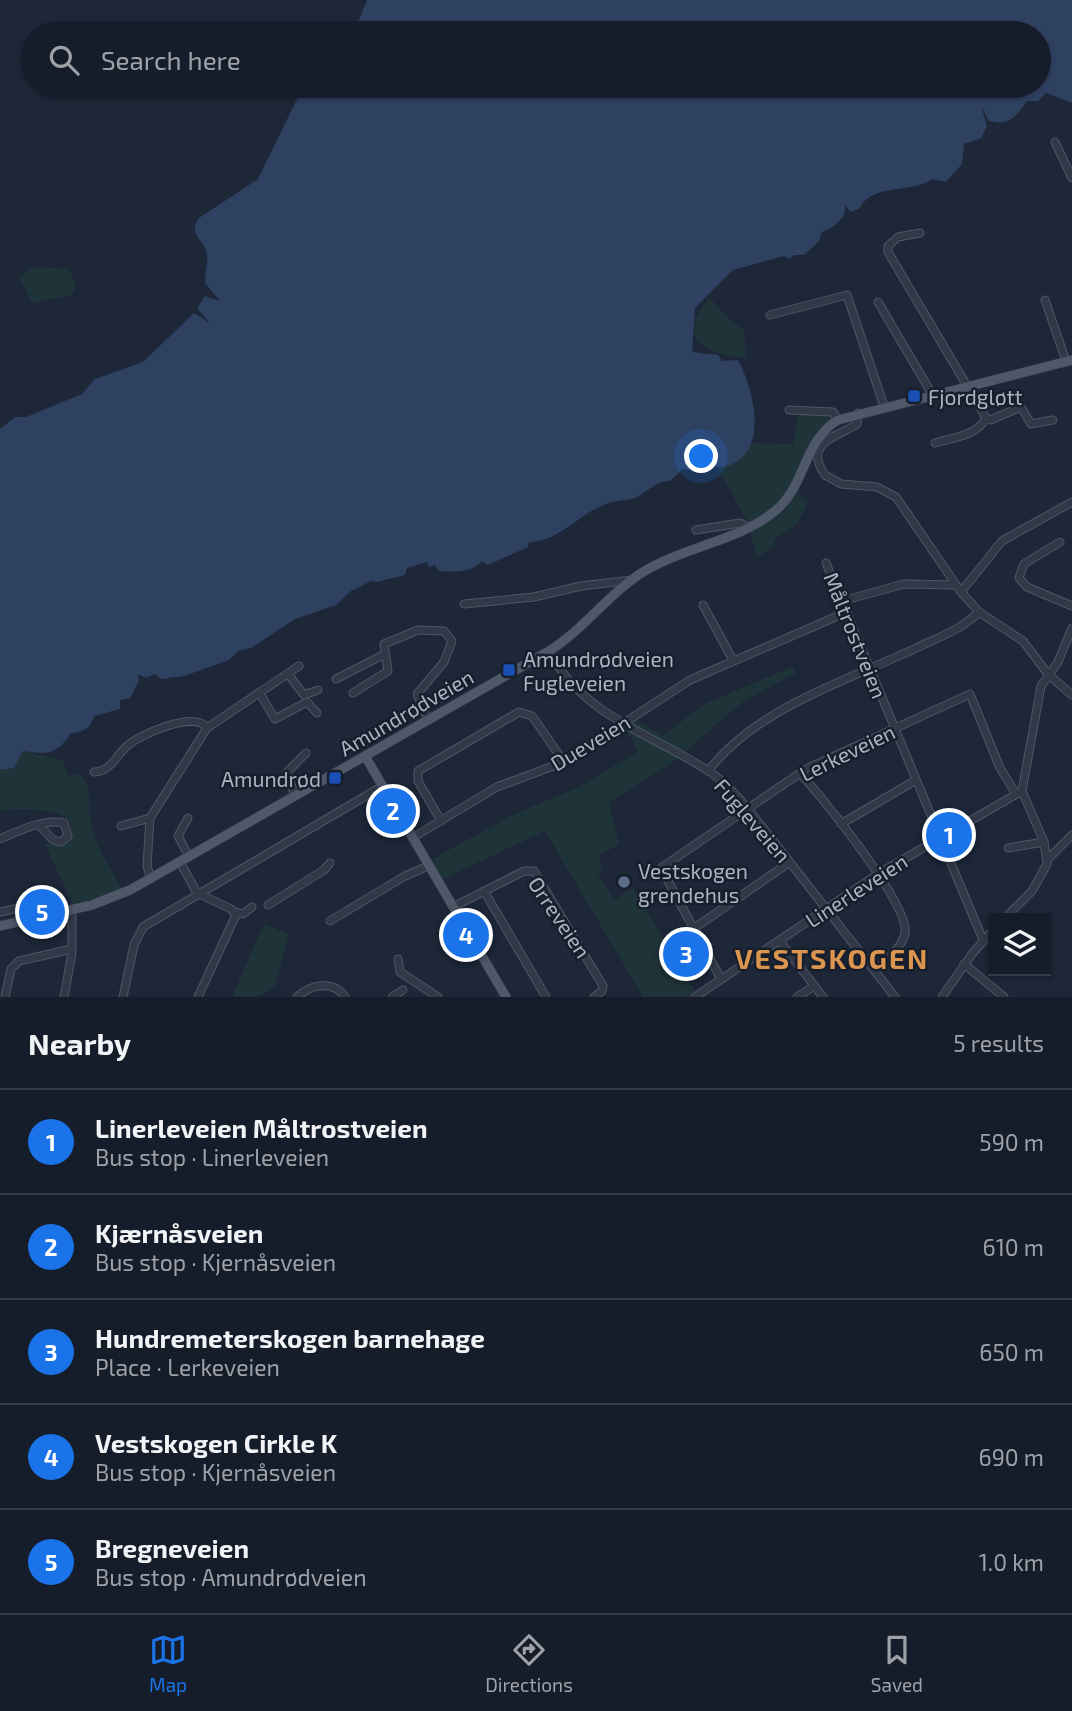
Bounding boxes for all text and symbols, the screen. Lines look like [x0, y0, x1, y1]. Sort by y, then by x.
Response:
search box [21, 21, 1051, 98]
icon: search [45, 41, 83, 79]
text: Search here [101, 44, 241, 75]
place label: Fjordgløtt [928, 384, 1023, 410]
marker: Fjordgløtt [906, 388, 922, 404]
your location [684, 439, 718, 473]
street label: Måltrostveien [819, 568, 893, 702]
place label: Amundrødveien Fugleveien [523, 646, 674, 695]
marker: Amundrødveien Fugleveien [501, 662, 517, 678]
street label: Amundrødveien [334, 663, 478, 761]
street label: Dueveien [546, 709, 634, 775]
street label: Lerkeveien [795, 718, 899, 786]
place label: Amundrød [221, 766, 321, 791]
marker: Amundrød [327, 770, 343, 786]
street label: Fugleveien [710, 773, 796, 867]
pin: 2 [370, 785, 416, 837]
pin: 1 [926, 809, 972, 861]
street label: Linerleveien [800, 848, 912, 932]
place label: Vestskogen grendehus [638, 858, 748, 907]
street label: Orreveien [524, 872, 596, 962]
marker: Vestskogen grendehus [616, 874, 632, 890]
pin: 5 [19, 886, 65, 938]
pin: 4 [443, 909, 489, 961]
map controls [988, 913, 1051, 976]
button: layers [988, 913, 1051, 976]
pin: 3 [663, 928, 709, 980]
district label: VESTSKOGEN [735, 941, 929, 975]
text: Nearby [28, 1025, 131, 1061]
text: 5 results [953, 1029, 1044, 1057]
text: Linerleveien Måltrostveien [95, 1112, 428, 1143]
text: 1 [46, 1128, 56, 1156]
text: 590 m [979, 1128, 1044, 1156]
text: Bus stop · Linerleveien [95, 1143, 329, 1171]
text: Kjærnåsveien [95, 1217, 263, 1248]
text: 2 [44, 1233, 58, 1261]
text: 610 m [983, 1233, 1044, 1261]
text: Bus stop · Kjernåsveien [95, 1248, 336, 1276]
text: Hundremeterskogen barnehage [95, 1322, 485, 1353]
text: 3 [44, 1338, 58, 1366]
text: 650 m [979, 1338, 1044, 1366]
text: Place · Lerkeveien [95, 1353, 280, 1381]
text: Vestskogen Cirkle K [95, 1427, 337, 1458]
text: 4 [44, 1443, 58, 1471]
text: 690 m [979, 1443, 1044, 1471]
text: Bus stop · Kjernåsveien [95, 1458, 336, 1486]
text: Bregneveien [95, 1532, 249, 1563]
text: 5 [45, 1548, 57, 1576]
text: 1.0 km [979, 1548, 1044, 1576]
text: Bus stop · Amundrødveien [95, 1563, 367, 1591]
tab: Map [149, 1631, 187, 1696]
tab: Directions [485, 1631, 573, 1696]
tab: Saved [871, 1631, 923, 1696]

